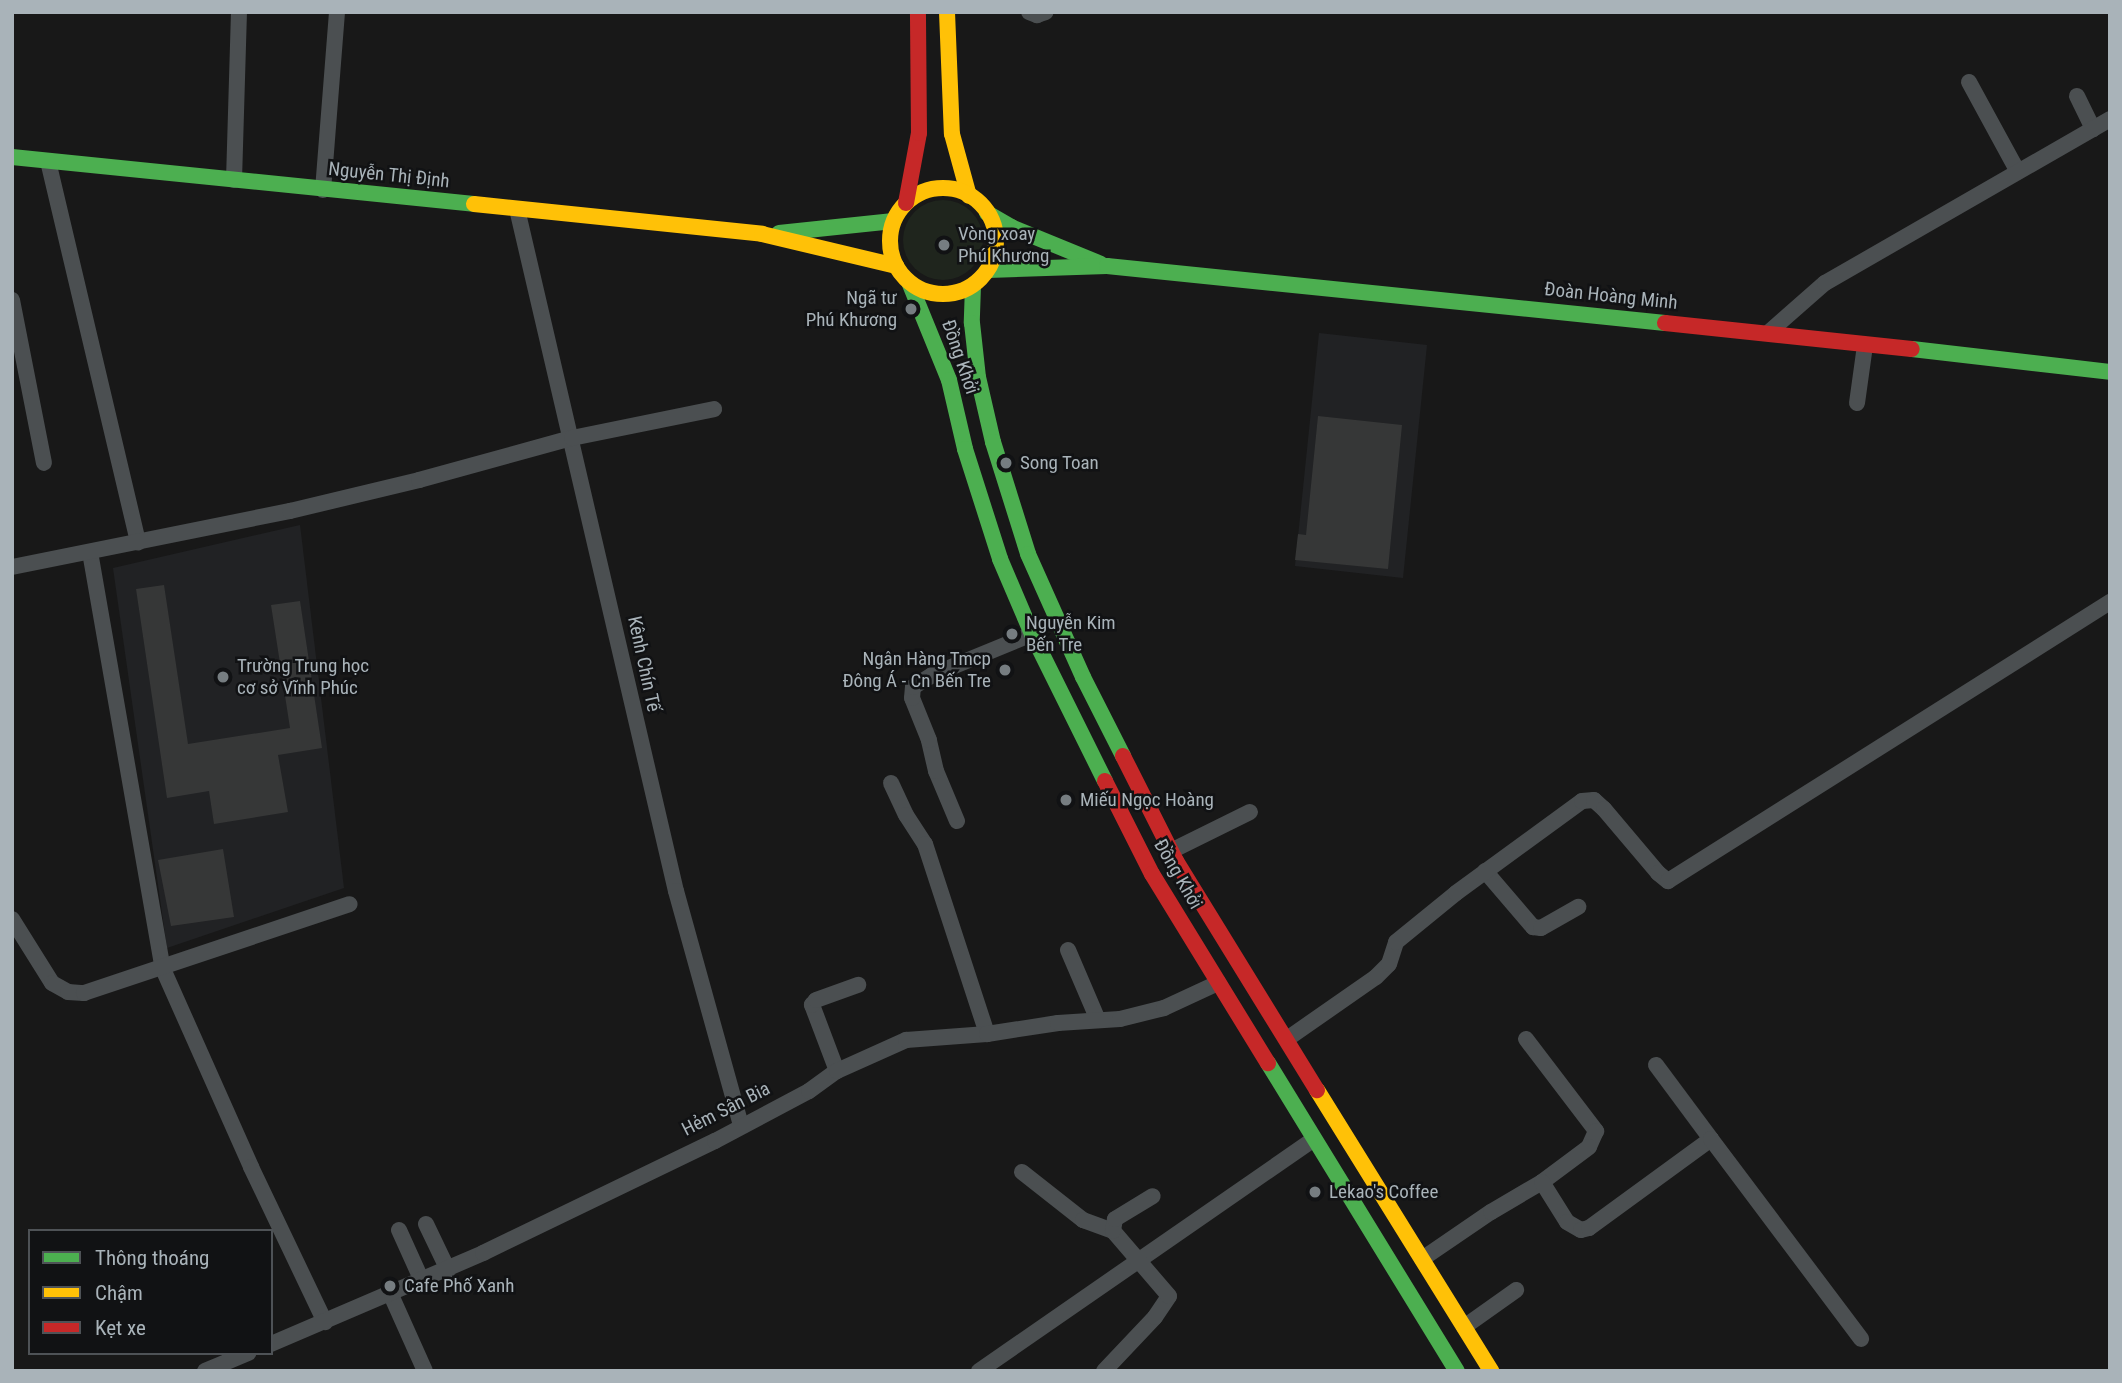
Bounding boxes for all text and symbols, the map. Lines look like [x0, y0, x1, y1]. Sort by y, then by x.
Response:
street label: Nguyễn Thị Định [327, 157, 451, 193]
place label: Vòng xoay Phú Khương [958, 223, 1049, 267]
marker: Vòng xoay Phú Khương [936, 237, 952, 253]
street label: Đoàn Hoàng Minh [1543, 278, 1679, 314]
place label: Ngã tư Phú Khương [806, 287, 897, 331]
marker: Ngã tư Phú Khương [903, 301, 919, 317]
street label: Đồng Khởi [937, 317, 983, 397]
place label: Song Toan [1020, 452, 1099, 474]
marker: Song Toan [998, 455, 1014, 471]
place label: Nguyễn Kim Bến Tre [1026, 612, 1116, 656]
street label: Kênh Chín Tế [623, 614, 665, 714]
marker: Nguyễn Kim Bến Tre [1004, 626, 1020, 642]
place label: Ngân Hàng Tmcp Đông Á - Cn Bến Tre [842, 648, 991, 692]
place label: Trường Trung học cơ sở Vĩnh Phúc [237, 655, 370, 699]
marker: Ngân Hàng Tmcp Đông Á - Cn Bến Tre [997, 662, 1013, 678]
marker: Trường Trung học cơ sở Vĩnh Phúc [215, 669, 231, 685]
place label: Miếu Ngọc Hoàng [1080, 789, 1214, 811]
marker: Miếu Ngọc Hoàng [1058, 792, 1074, 808]
street label: Đồng Khởi [1149, 835, 1207, 913]
street label: Hẻm Sân Bia [678, 1077, 774, 1141]
place label: Lekao's Coffee [1329, 1181, 1438, 1203]
marker: Lekao's Coffee [1307, 1184, 1323, 1200]
legend [28, 1229, 273, 1355]
text: Thông thoáng [95, 1246, 209, 1270]
place label: Cafe Phố Xanh [404, 1275, 514, 1297]
marker: Cafe Phố Xanh [382, 1278, 398, 1294]
text: Chậm [95, 1281, 143, 1305]
text: Kẹt xe [95, 1316, 146, 1340]

